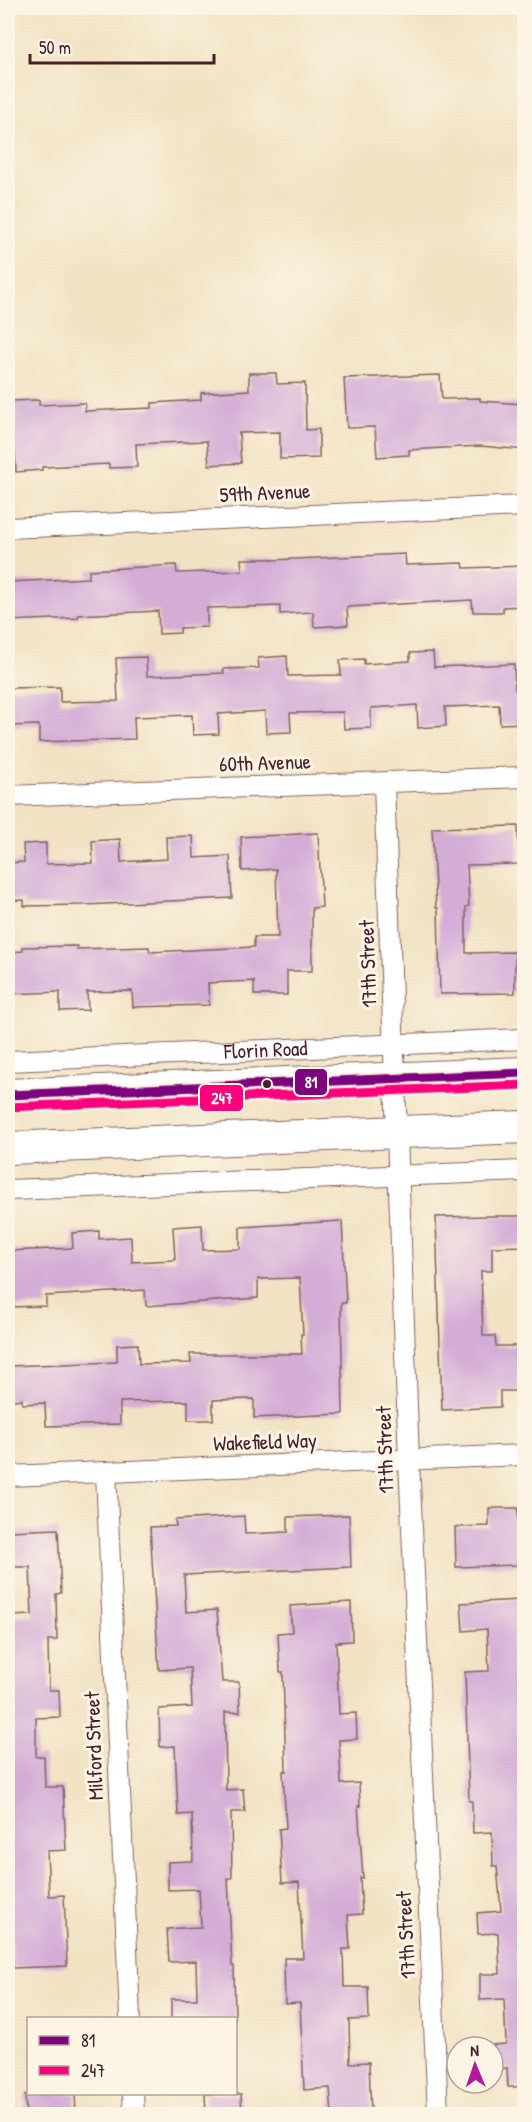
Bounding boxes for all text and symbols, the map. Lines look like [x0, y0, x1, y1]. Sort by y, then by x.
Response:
scale bar [30, 27, 214, 65]
text: 50 m [39, 35, 71, 60]
street label: 59th Avenue [219, 476, 311, 509]
street label: 60th Avenue [219, 746, 311, 779]
street label: 17th Street [351, 919, 384, 1008]
street label: Florin Road [222, 1033, 308, 1066]
line badge: 81 [294, 1068, 328, 1096]
text: 81 [305, 1071, 318, 1093]
unlabelled marker [261, 1078, 273, 1090]
line badge: 247 [199, 1084, 244, 1112]
text: 247 [211, 1087, 233, 1109]
street label: 17th Street [368, 1405, 401, 1494]
street label: Wakefield Way [213, 1425, 317, 1458]
street label: Milford Street [77, 1690, 110, 1801]
street label: 17th Street [389, 1890, 422, 1980]
legend [27, 2017, 237, 2095]
text: 81 [81, 2028, 95, 2053]
north arrow [445, 2035, 505, 2095]
text: N [470, 2039, 480, 2061]
text: 247 [81, 2058, 105, 2083]

